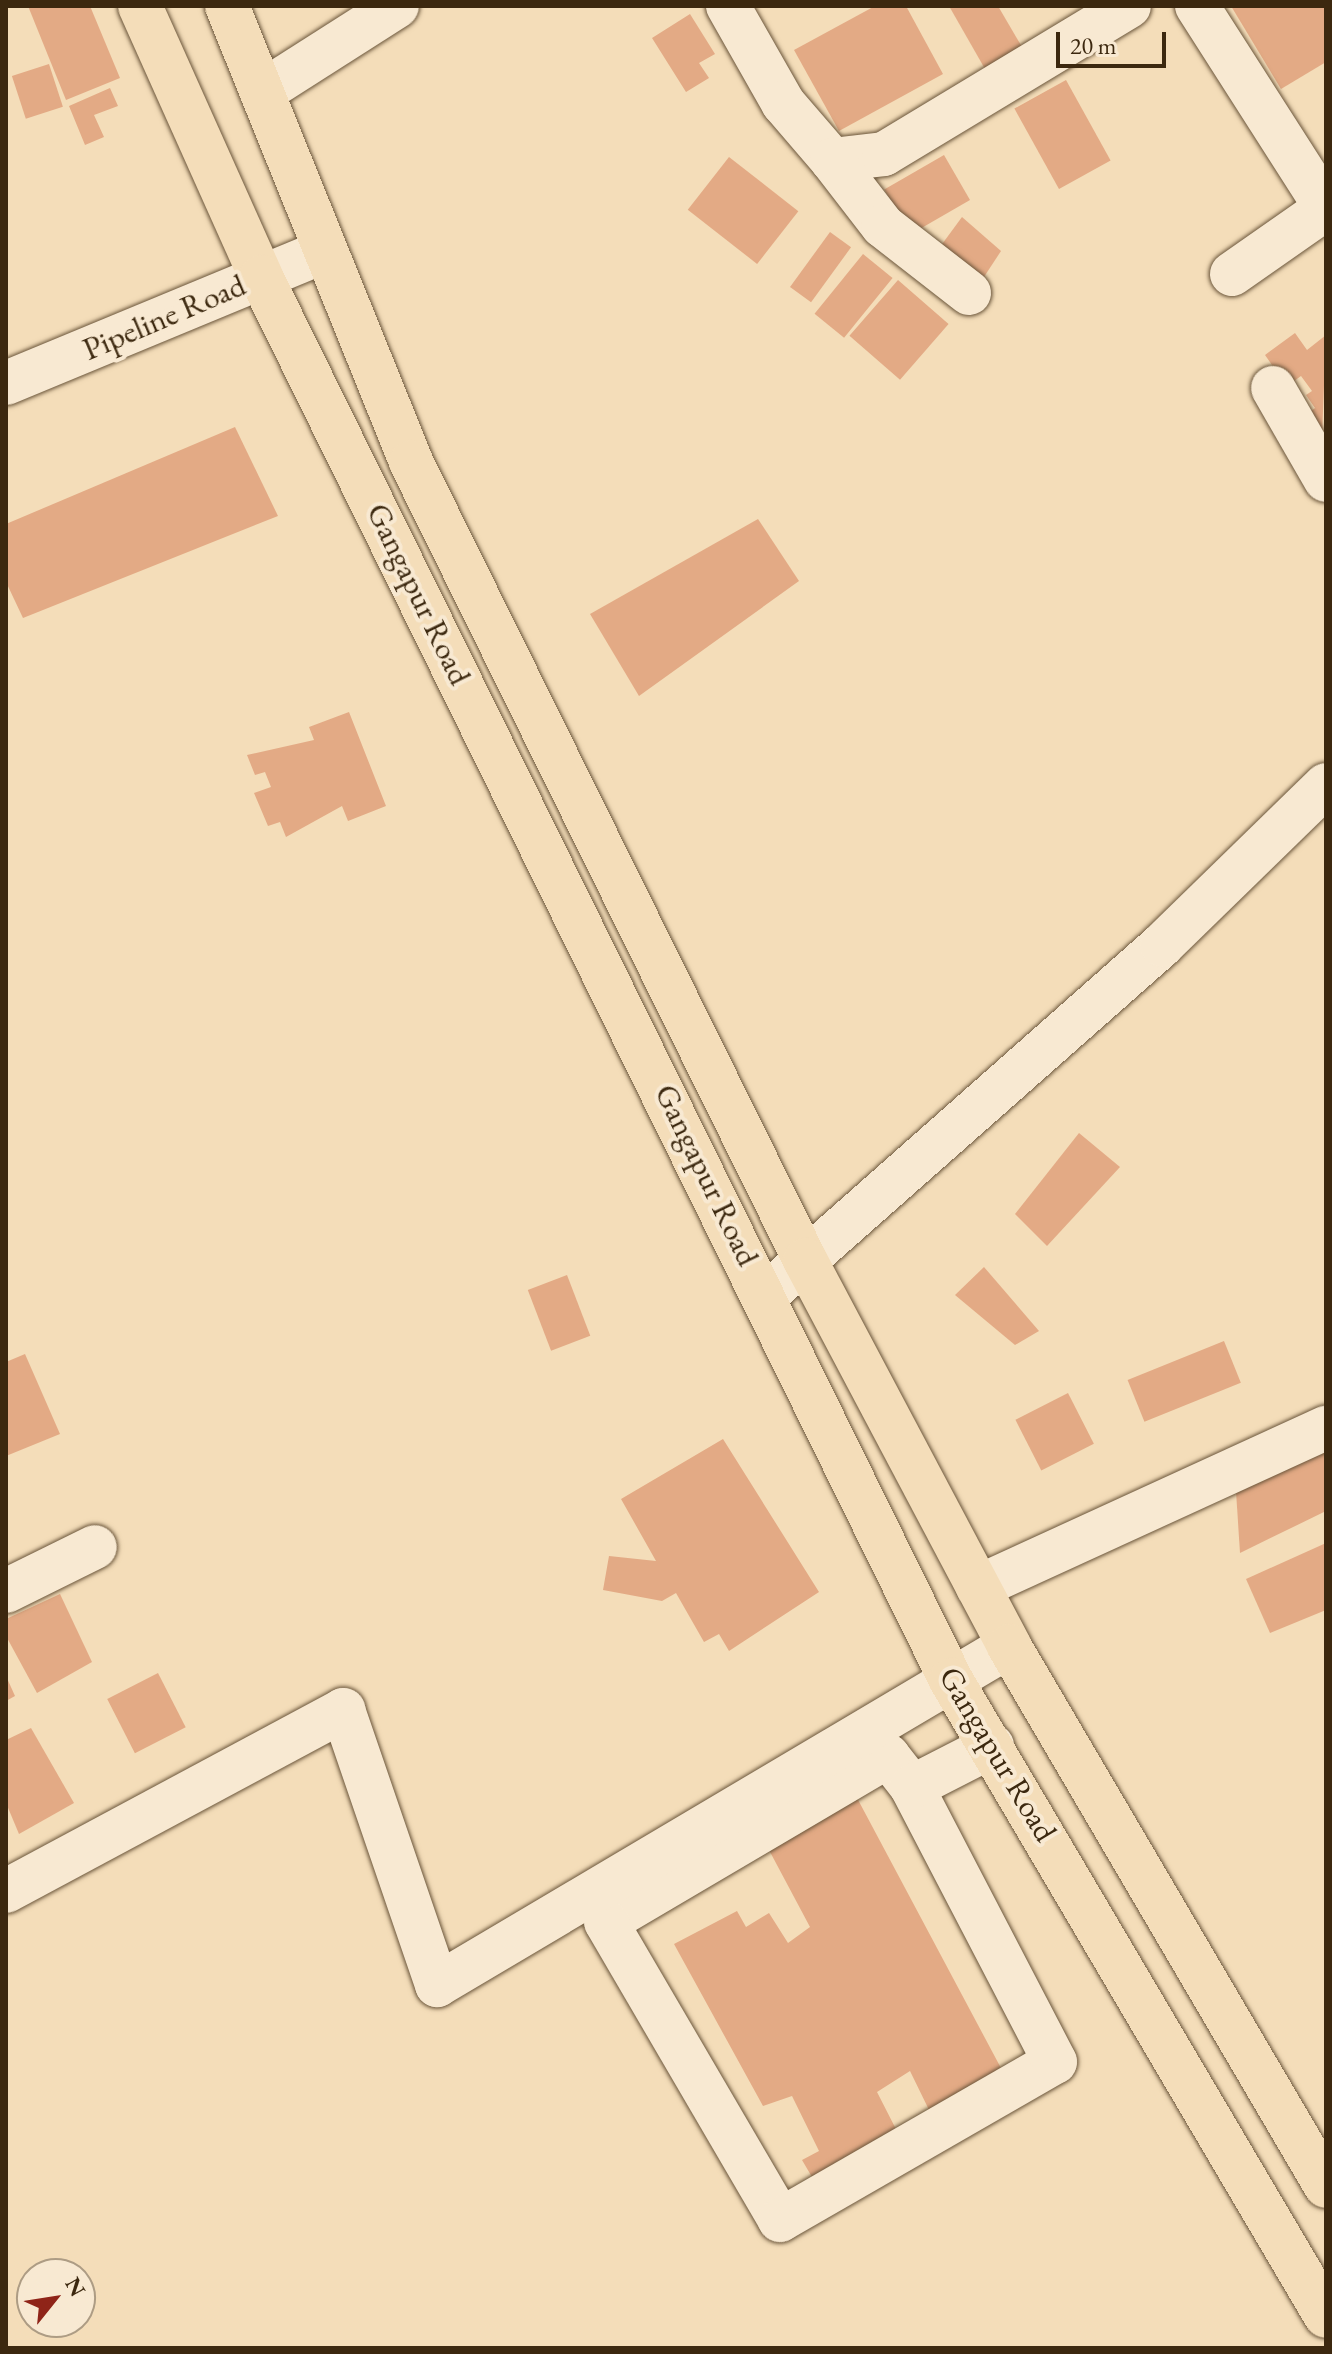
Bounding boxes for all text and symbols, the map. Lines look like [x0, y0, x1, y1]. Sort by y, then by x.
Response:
scale bar [1060, 16, 1170, 66]
text: 20 m [1070, 30, 1117, 61]
street label: Pipeline Road [77, 266, 251, 368]
street label: Gangapur Road [359, 497, 479, 691]
street label: Gangapur Road [647, 1078, 767, 1272]
street label: Gangapur Road [931, 1660, 1065, 1848]
north arrow [16, 2258, 96, 2338]
text: N [58, 2272, 92, 2302]

